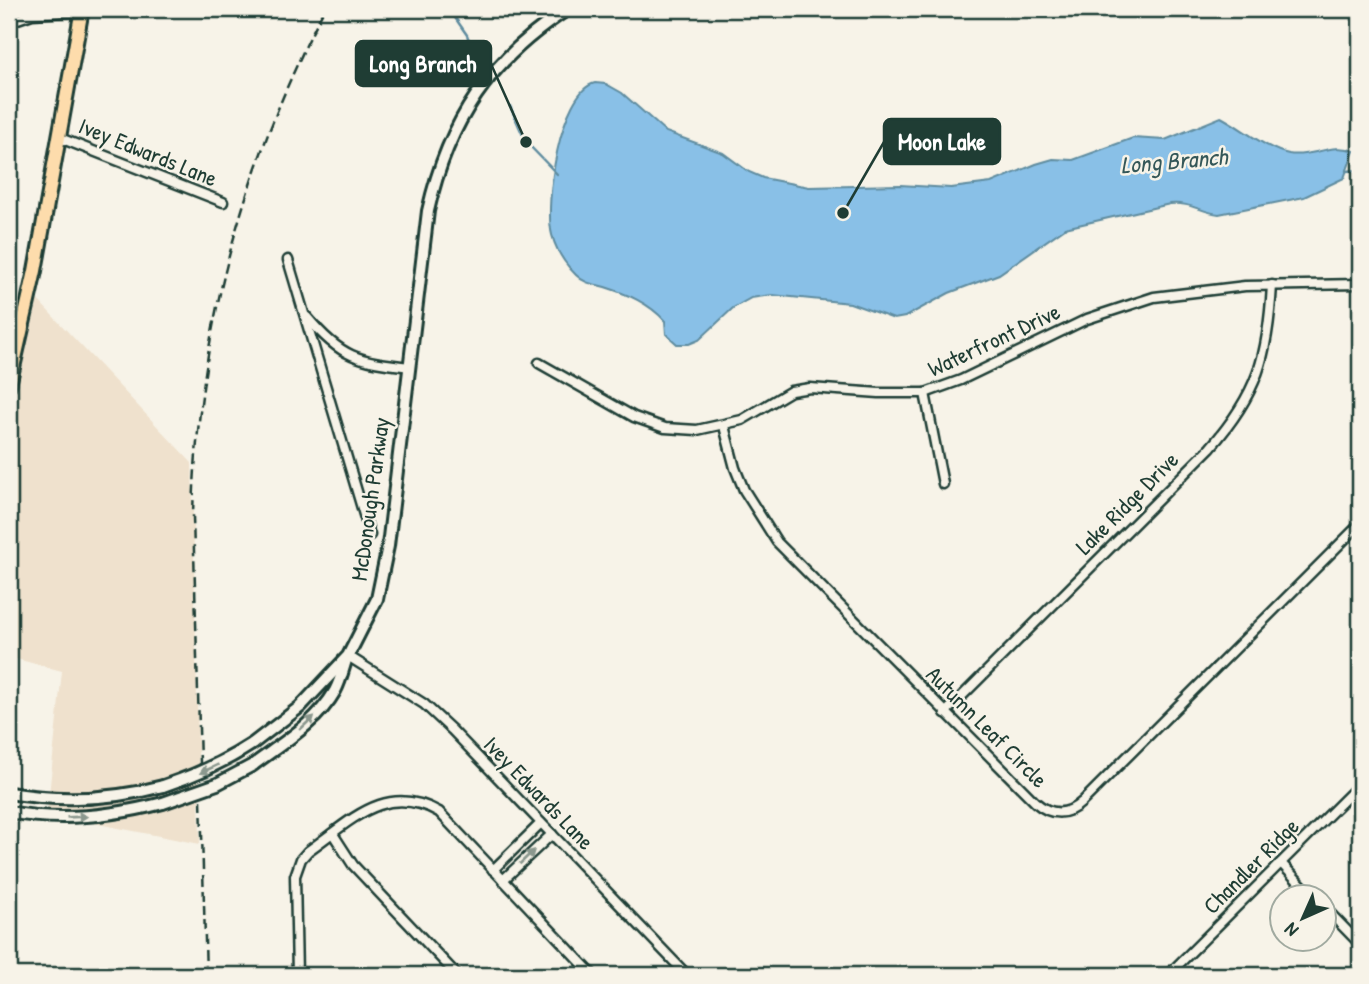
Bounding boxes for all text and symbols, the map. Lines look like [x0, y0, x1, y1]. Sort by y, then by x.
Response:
callout: Long Branch [356, 41, 491, 86]
text: Long Branch [370, 47, 476, 80]
street label: Ivey Edwards Lane [74, 110, 222, 193]
callout: Moon Lake [884, 119, 1000, 164]
text: Moon Lake [898, 125, 986, 157]
water label: Long Branch [1119, 139, 1230, 182]
street label: Waterfront Drive [923, 295, 1065, 384]
street label: McDonough Parkway [343, 415, 396, 583]
street label: Lake Ridge Drive [1068, 444, 1185, 561]
street label: Autumn Leaf Circle [920, 659, 1055, 794]
one-way arrow [298, 715, 316, 731]
street label: Ivey Edwards Lane [477, 729, 601, 856]
one-way arrow [199, 763, 219, 774]
one-way arrow [66, 811, 88, 822]
street label: Chandler Ridge [1196, 811, 1305, 920]
one-way arrow [518, 850, 535, 866]
north arrow [1268, 883, 1338, 953]
text: N [1278, 917, 1304, 943]

